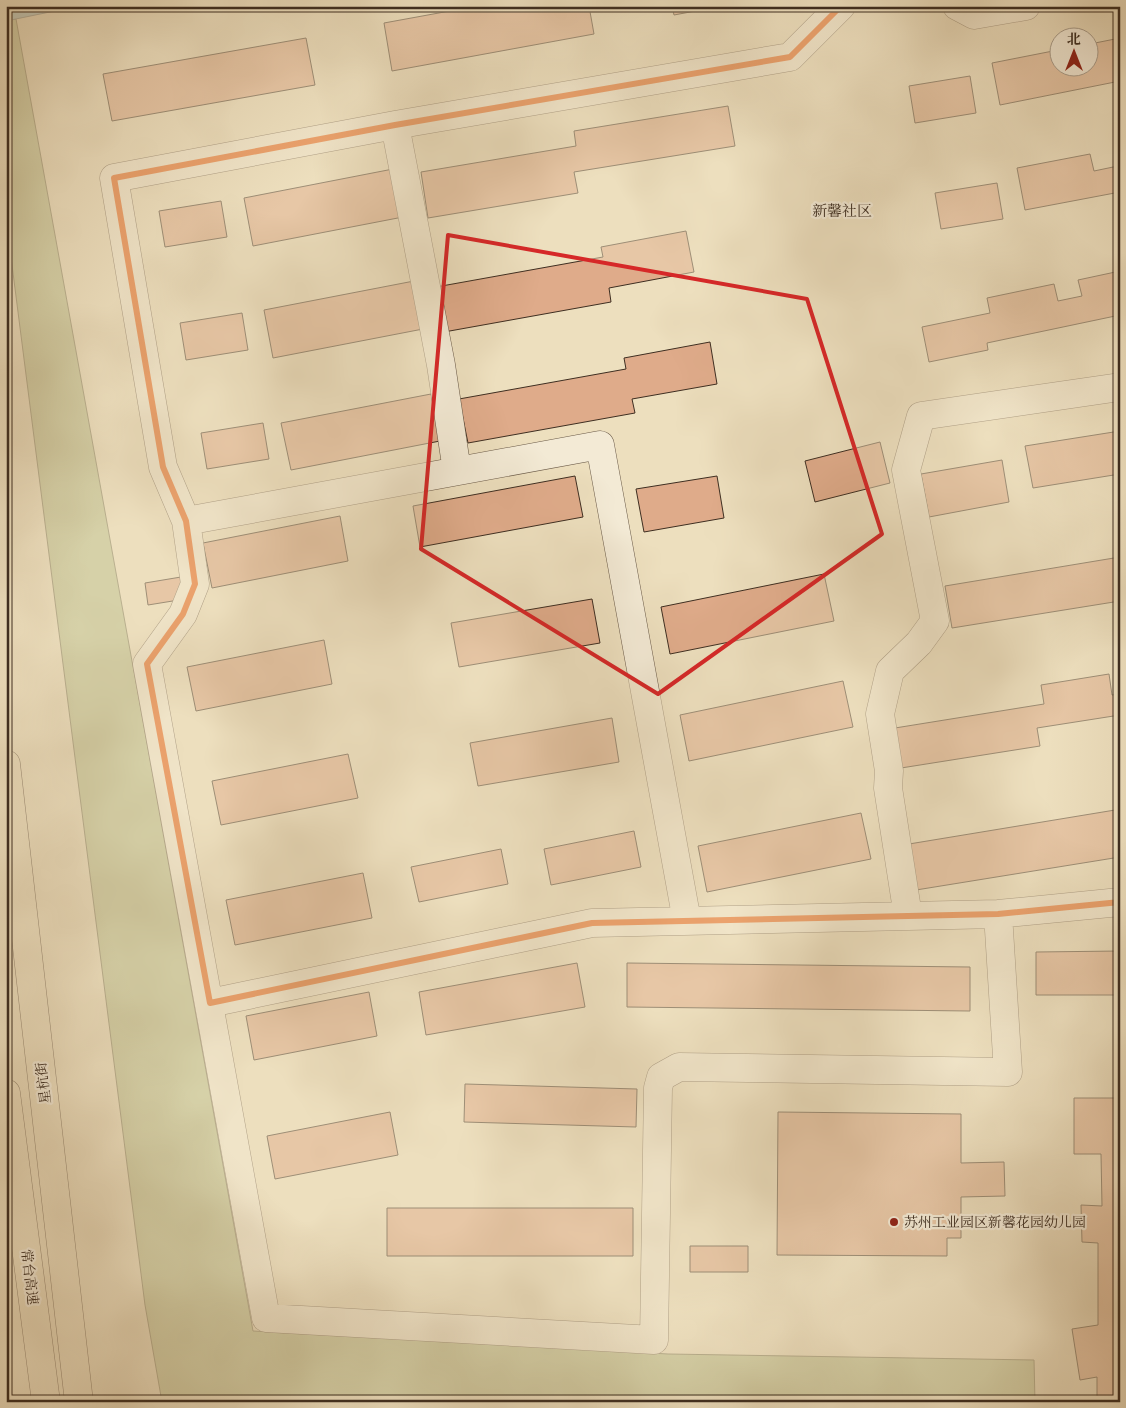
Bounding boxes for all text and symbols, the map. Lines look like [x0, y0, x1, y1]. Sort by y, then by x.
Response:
north arrow [1048, 28, 1098, 78]
text: 北 [1067, 30, 1081, 48]
district label: 新馨社区 [812, 201, 872, 220]
street label: 星杭街 [32, 1061, 54, 1105]
place label: 苏州工业园区新馨花园幼儿园 [904, 1213, 1086, 1231]
marker: 苏州工业园区新馨花园幼儿园 [888, 1216, 900, 1228]
street label: 常台高速 [18, 1248, 42, 1306]

